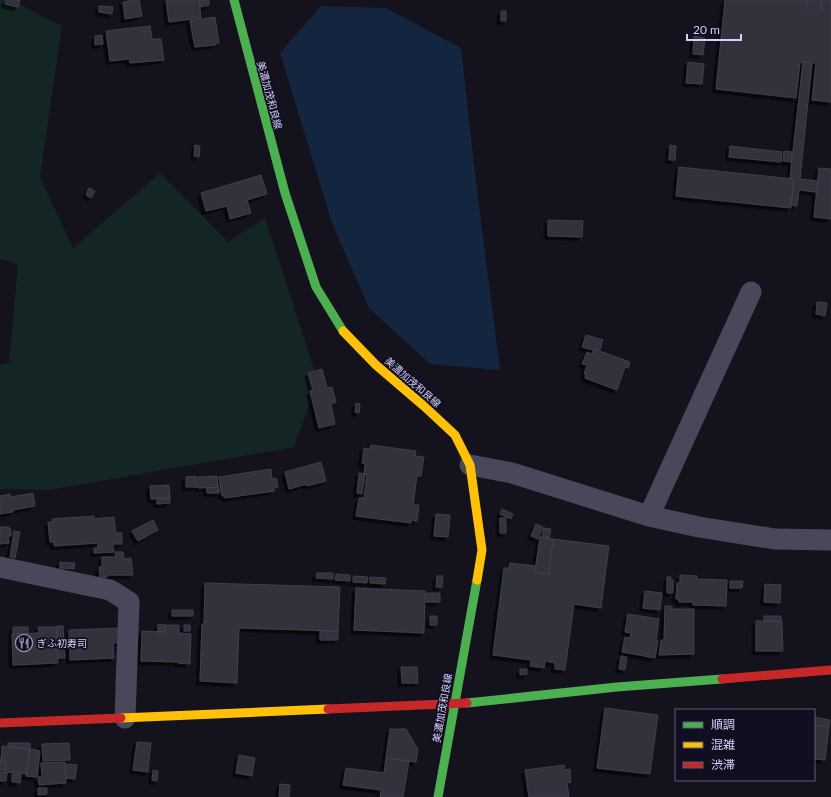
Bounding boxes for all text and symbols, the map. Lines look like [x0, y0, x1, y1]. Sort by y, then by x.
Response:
scale bar [687, 16, 741, 42]
text: 20 m [693, 22, 720, 37]
street label: 美濃加茂和良線 [255, 60, 285, 130]
street label: 美濃加茂和良線 [383, 355, 443, 409]
restaurant icon: ぎふ初寿司 [14, 633, 34, 653]
place label: ぎふ初寿司 [37, 637, 87, 649]
street label: 美濃加茂和良線 [430, 672, 454, 744]
legend [675, 709, 815, 781]
text: 順調 [711, 717, 735, 732]
text: 混雑 [711, 737, 735, 752]
text: 渋滞 [711, 757, 735, 772]

